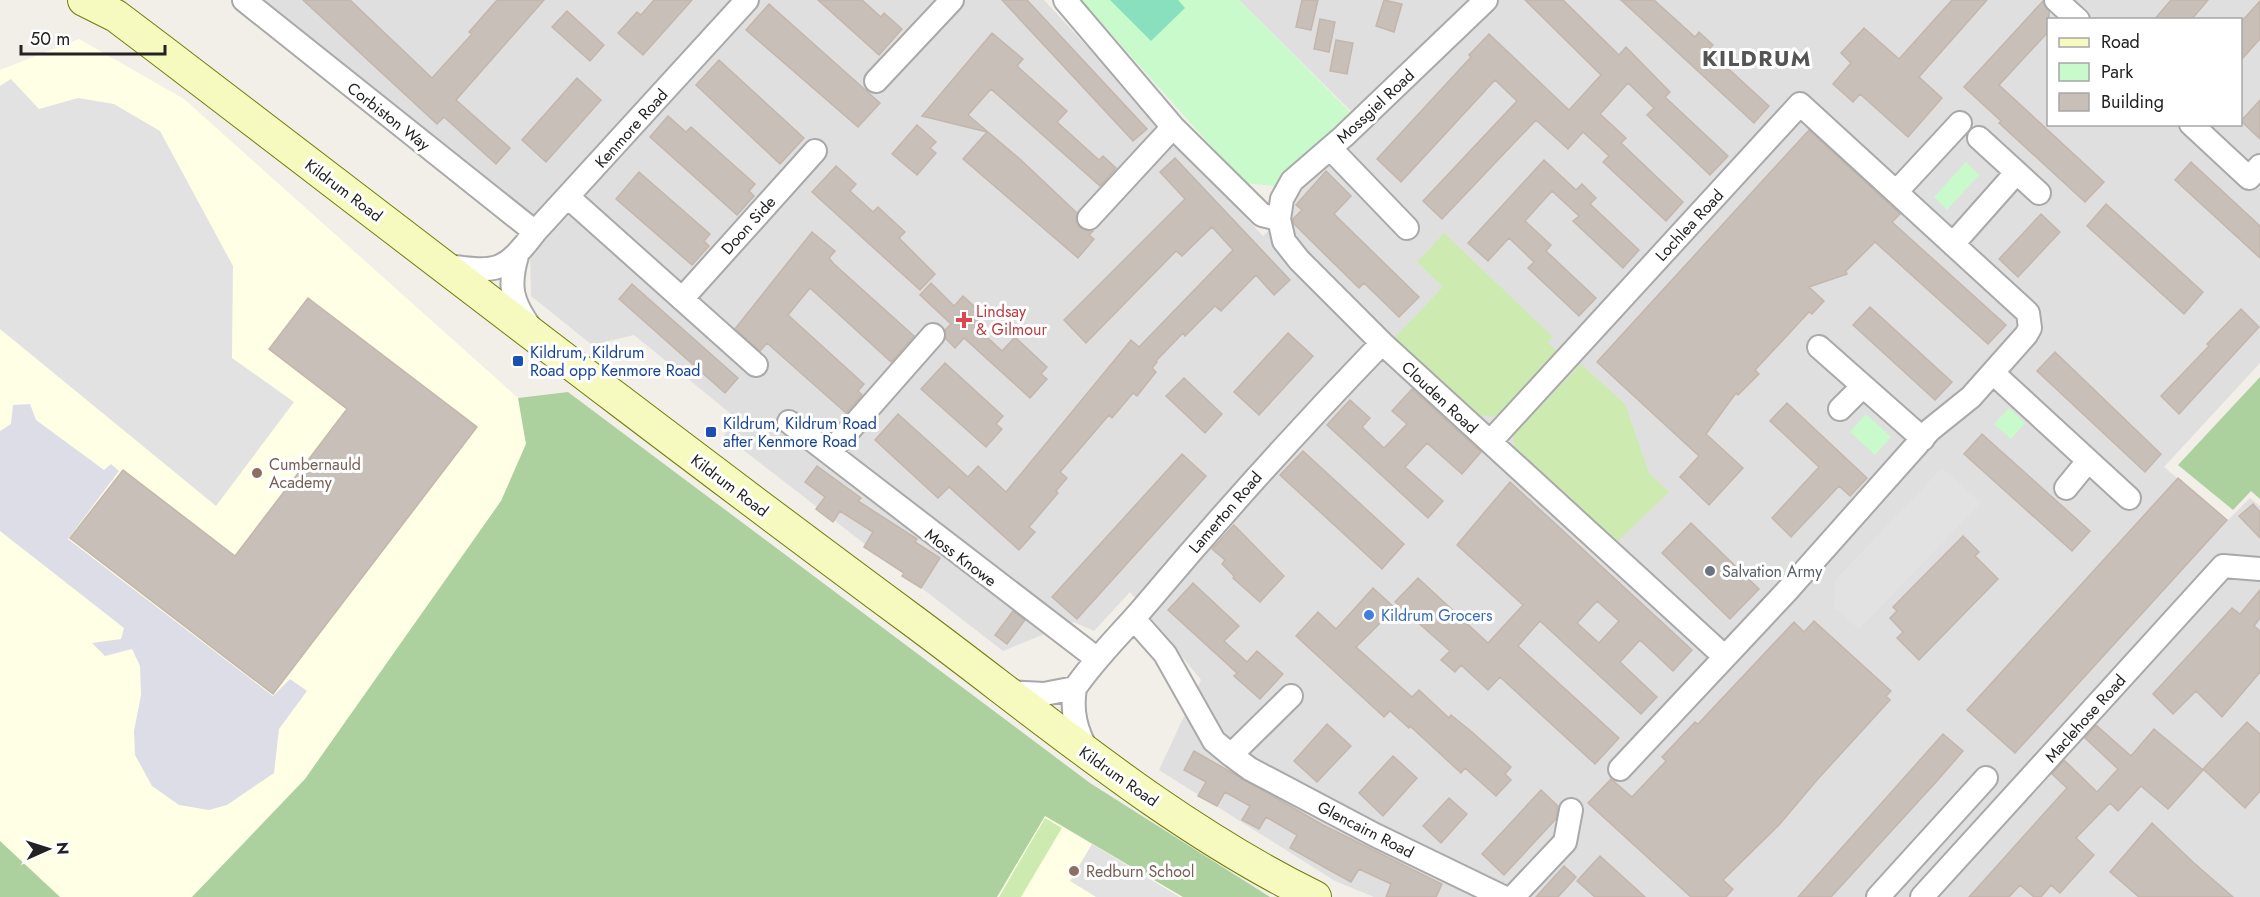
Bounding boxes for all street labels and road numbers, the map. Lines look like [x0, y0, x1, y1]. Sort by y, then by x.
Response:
street label: Mossgiel Road [1331, 64, 1419, 149]
street label: Corbiston Way [342, 77, 436, 157]
street label: Kenmore Road [590, 84, 673, 173]
street label: Kildrum Road [300, 154, 387, 227]
street label: Lochlea Road [1650, 184, 1729, 266]
street label: Doon Side [716, 191, 781, 260]
street label: Clouden Road [1396, 356, 1483, 439]
street label: Kildrum Road [686, 449, 773, 522]
street label: Lamerton Road [1183, 467, 1267, 558]
street label: Moss Knowe [920, 523, 1001, 592]
street label: Maclehose Road [2040, 669, 2131, 767]
street label: Kildrum Road [1075, 741, 1163, 812]
street label: Glencairn Road [1314, 795, 1418, 864]

